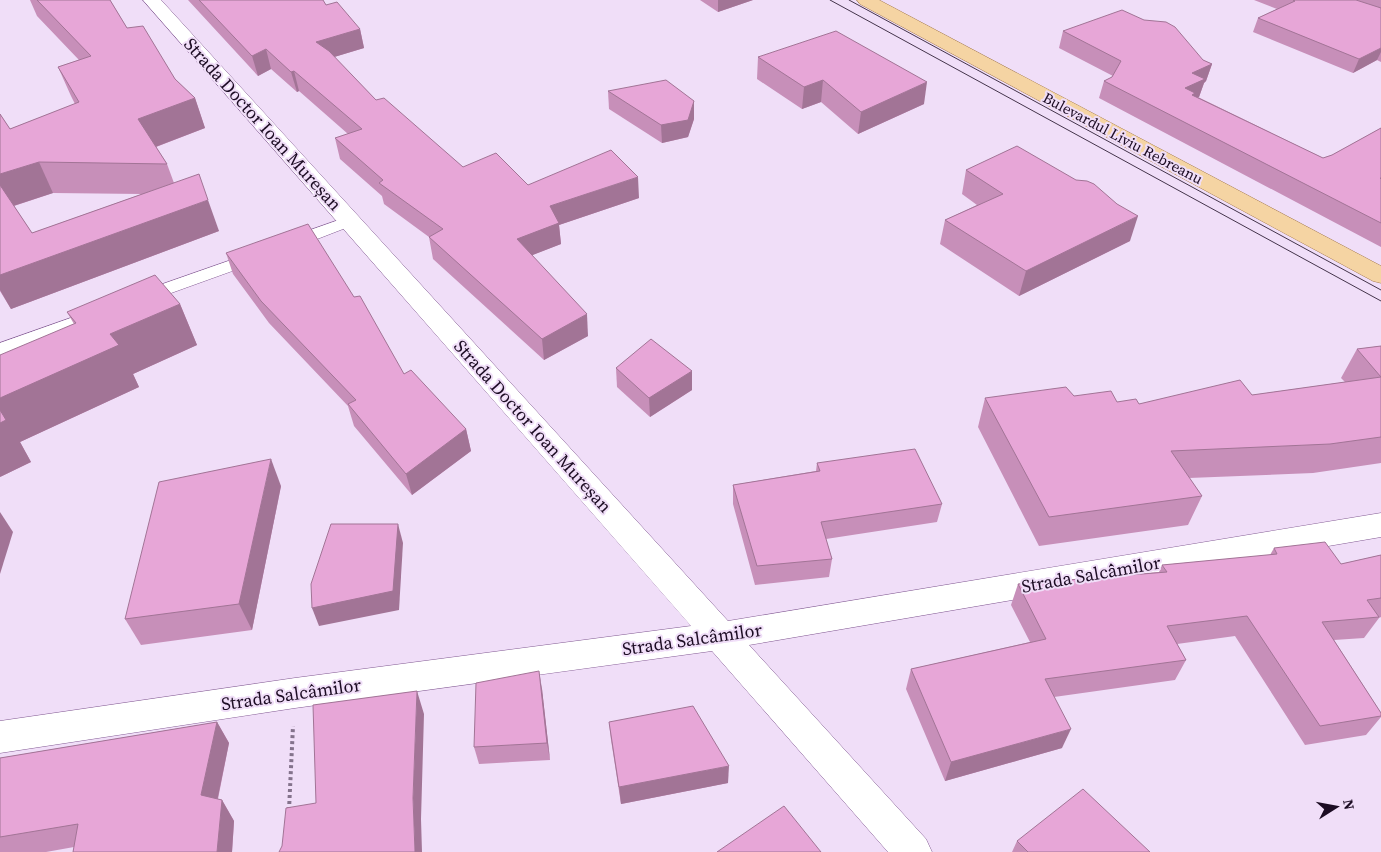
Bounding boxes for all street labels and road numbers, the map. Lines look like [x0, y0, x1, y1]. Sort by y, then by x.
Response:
street label: Strada Doctor Ioan Mureșan [178, 32, 348, 216]
street label: Bulevardul Liviu Rebreanu [1039, 87, 1207, 189]
street label: Strada Doctor Ioan Mureșan [448, 334, 618, 518]
street label: Strada Salcâmilor [1019, 549, 1163, 599]
street label: Strada Salcâmilor [621, 617, 764, 661]
street label: Strada Salcâmilor [220, 672, 363, 716]

